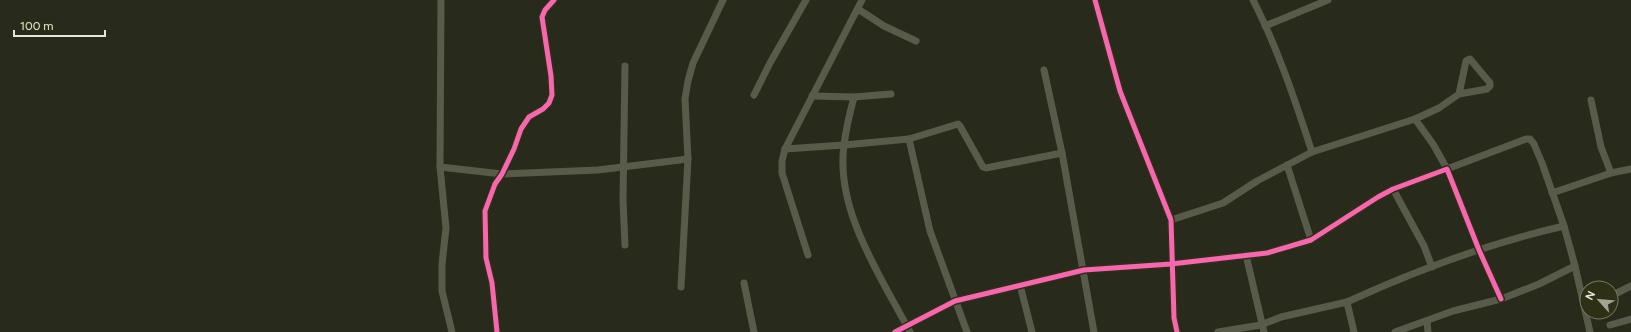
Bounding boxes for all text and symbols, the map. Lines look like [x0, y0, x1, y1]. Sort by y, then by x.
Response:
scale bar [14, 12, 105, 38]
text: 100 m [20, 19, 54, 33]
north arrow [1579, 280, 1619, 320]
text: N [1583, 289, 1598, 302]

